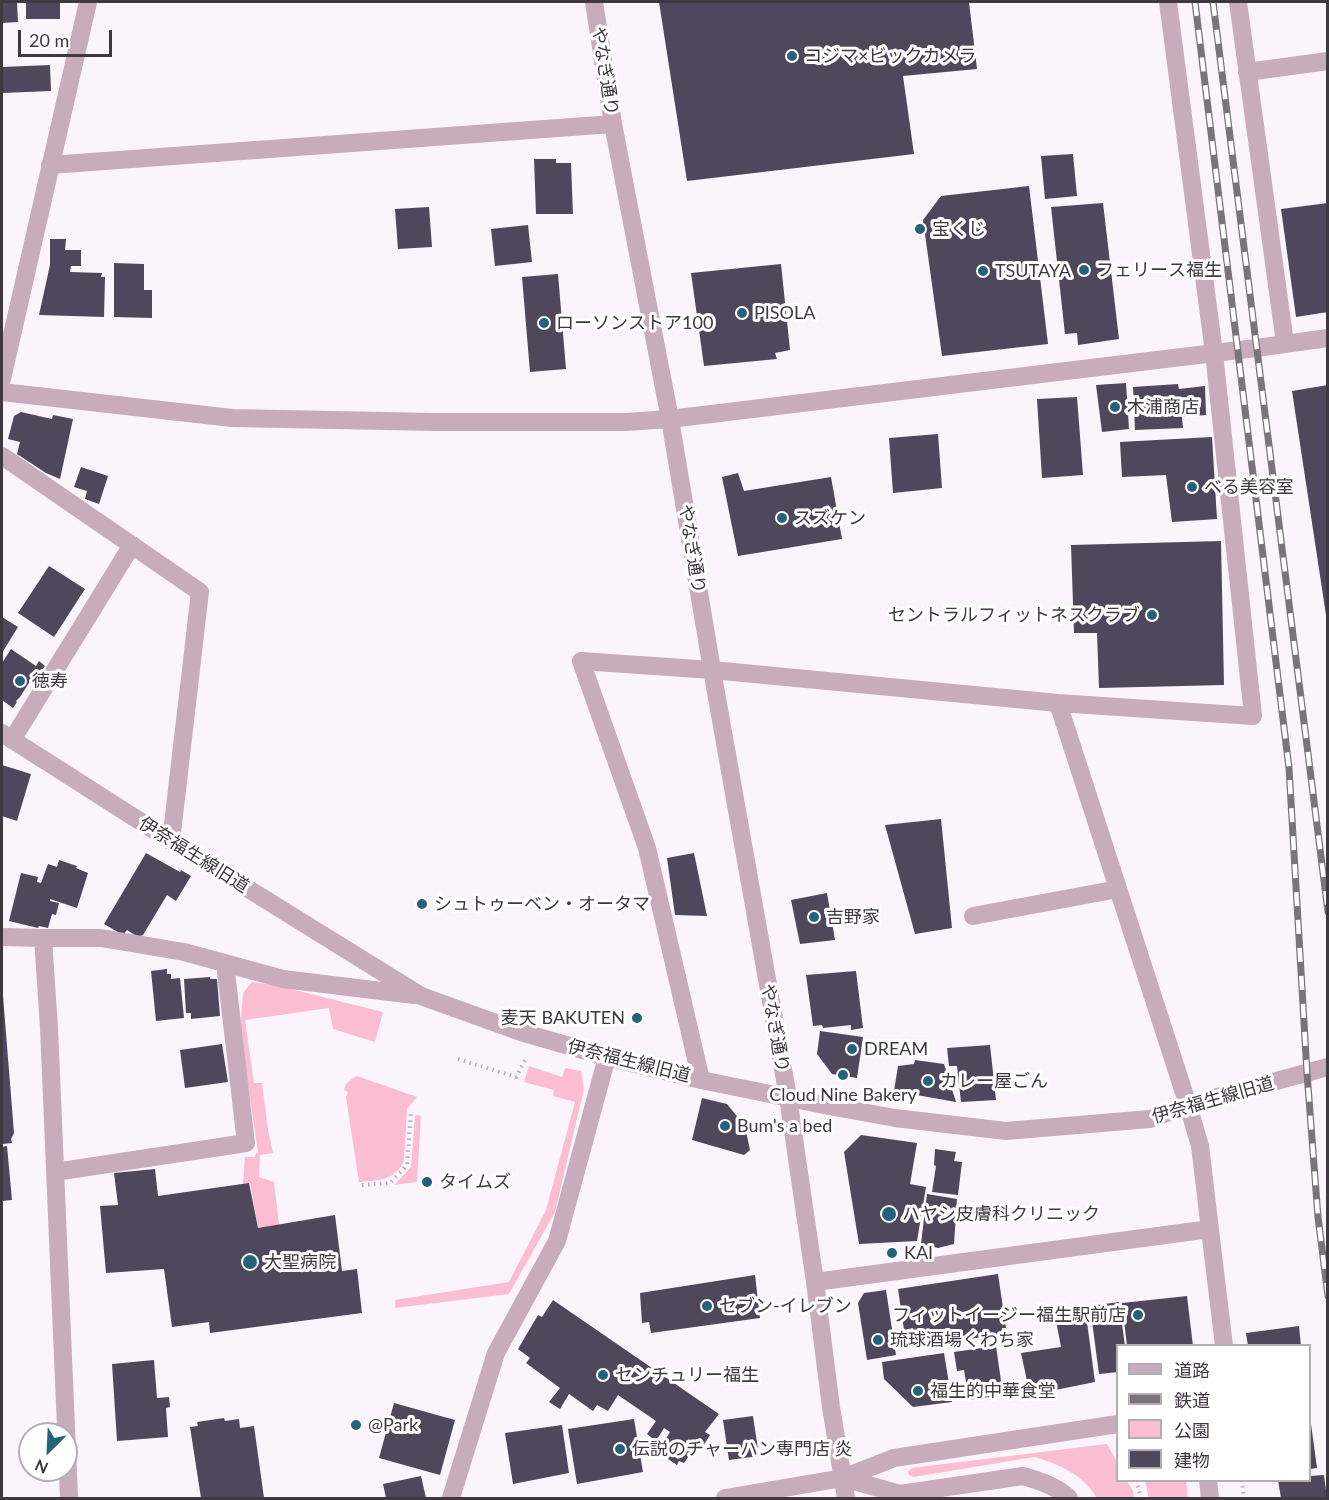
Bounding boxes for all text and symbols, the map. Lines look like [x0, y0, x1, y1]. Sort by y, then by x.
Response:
scale bar [21, 18, 116, 56]
street label: やなぎ通り [587, 25, 623, 117]
text: 20 m [29, 29, 69, 51]
place label: コジマ×ビックカメラ [804, 45, 976, 67]
marker: コジマ×ビックカメラ [785, 49, 799, 63]
place label: 宝くじ [932, 218, 986, 240]
marker: 宝くじ [913, 222, 927, 236]
place label: フェリース福生 [1096, 259, 1222, 281]
place label: TSUTAYA [995, 260, 1071, 282]
marker: フェリース福生 [1077, 263, 1091, 277]
marker: TSUTAYA [976, 264, 990, 278]
place label: PISOLA [754, 302, 815, 324]
marker: PISOLA [735, 306, 749, 320]
place label: ローソンストア100 [556, 312, 713, 334]
marker: ローソンストア100 [537, 316, 551, 330]
place label: 木浦商店 [1127, 396, 1199, 418]
marker: 木浦商店 [1108, 400, 1122, 414]
place label: べる美容室 [1204, 476, 1294, 498]
marker: べる美容室 [1185, 480, 1199, 494]
street label: やなぎ通り [674, 503, 710, 595]
place label: スズケン [794, 507, 866, 529]
marker: スズケン [775, 511, 789, 525]
place label: セントラルフィットネスクラブ [888, 604, 1140, 626]
marker: セントラルフィットネスクラブ [1145, 608, 1159, 622]
place label: 徳寿 [32, 670, 68, 692]
marker: 徳寿 [13, 674, 27, 688]
street label: 伊奈福生線旧道 [135, 812, 253, 898]
place label: シュトゥーベン・オータマ [434, 893, 650, 915]
marker: シュトゥーベン・オータマ [415, 897, 429, 911]
place label: 吉野家 [826, 906, 880, 928]
marker: 吉野家 [807, 910, 821, 924]
street label: やなぎ通り [757, 982, 793, 1074]
place label: 麦天 BAKUTEN [501, 1007, 625, 1029]
marker: 麦天 BAKUTEN [630, 1011, 644, 1025]
street label: 伊奈福生線旧道 [565, 1035, 693, 1087]
place label: DREAM [864, 1038, 928, 1060]
marker: DREAM [845, 1042, 859, 1056]
marker: Cloud Nine Bakery [836, 1068, 850, 1082]
place label: カレー屋ごん [940, 1070, 1048, 1092]
street label: 伊奈福生線旧道 [1149, 1072, 1277, 1128]
marker: カレー屋ごん [921, 1074, 935, 1088]
place label: Cloud Nine Bakery [769, 1084, 917, 1106]
place label: Bum's a bed [737, 1115, 832, 1137]
marker: Bum's a bed [718, 1119, 732, 1133]
place label: タイムズ [439, 1171, 511, 1193]
marker: タイムズ [420, 1175, 434, 1189]
place label: ハヤシ皮膚科クリニック [902, 1203, 1100, 1225]
marker: ハヤシ皮膚科クリニック [880, 1205, 898, 1223]
place label: KAI [904, 1242, 933, 1264]
marker: KAI [885, 1246, 899, 1260]
place label: 大聖病院 [264, 1251, 336, 1273]
marker: 大聖病院 [241, 1253, 259, 1271]
place label: セブン-イレブン [719, 1295, 852, 1317]
marker: セブン-イレブン [700, 1299, 714, 1313]
place label: フィットイージー福生駅前店 [892, 1304, 1126, 1326]
marker: フィットイージー福生駅前店 [1131, 1308, 1145, 1322]
place label: 琉球酒場くわち家 [890, 1329, 1034, 1351]
marker: 琉球酒場くわち家 [871, 1333, 885, 1347]
legend [1116, 1344, 1311, 1482]
text: 道路 [1174, 1359, 1210, 1381]
place label: センチュリー福生 [615, 1364, 759, 1386]
marker: センチュリー福生 [596, 1368, 610, 1382]
place label: 福生的中華食堂 [930, 1380, 1056, 1402]
marker: 福生的中華食堂 [911, 1384, 925, 1398]
text: 鉄道 [1174, 1389, 1210, 1411]
place label: @Park [368, 1414, 418, 1436]
marker: @Park [349, 1418, 363, 1432]
text: 公園 [1174, 1419, 1210, 1441]
north arrow [18, 1422, 78, 1482]
place label: 伝説のチャーハン専門店 炎 [632, 1438, 853, 1460]
marker: 伝説のチャーハン専門店 炎 [613, 1442, 627, 1456]
text: 建物 [1174, 1449, 1210, 1471]
text: N [32, 1456, 51, 1478]

